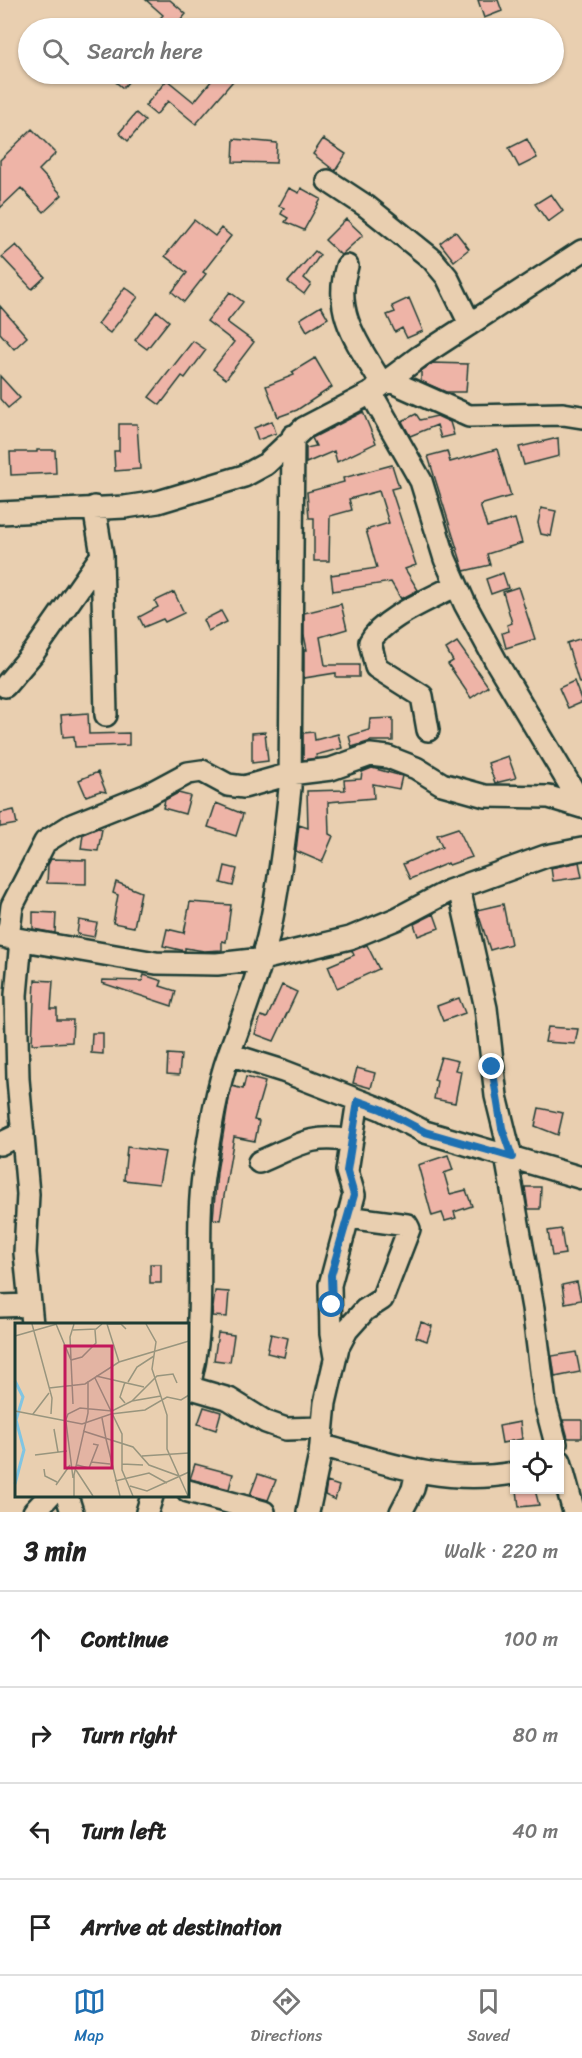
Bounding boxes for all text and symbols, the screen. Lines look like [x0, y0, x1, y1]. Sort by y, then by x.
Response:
search box [18, 18, 564, 84]
text: Search here [87, 32, 203, 71]
icon: search [39, 35, 72, 68]
route end [478, 1053, 504, 1079]
route start [318, 1291, 344, 1317]
inset map [15, 1323, 189, 1497]
map controls [510, 1440, 564, 1494]
button: locate [510, 1440, 564, 1494]
text: 3 min [24, 1528, 86, 1574]
text: Walk · 220 m [444, 1534, 558, 1569]
text: Continue [81, 1620, 169, 1659]
text: 100 m [504, 1622, 558, 1657]
icon: ahead [24, 1623, 57, 1656]
text: Turn right [81, 1716, 176, 1755]
text: 80 m [513, 1718, 558, 1753]
icon: right [24, 1719, 57, 1752]
text: Turn left [81, 1812, 166, 1851]
text: 40 m [512, 1814, 558, 1849]
icon: left [24, 1815, 57, 1848]
text: Arrive at destination [81, 1908, 282, 1947]
icon: arrive [24, 1911, 57, 1944]
tab: Map [73, 1985, 106, 2050]
tab: Directions [251, 1985, 322, 2050]
tab: Saved [467, 1985, 509, 2050]

